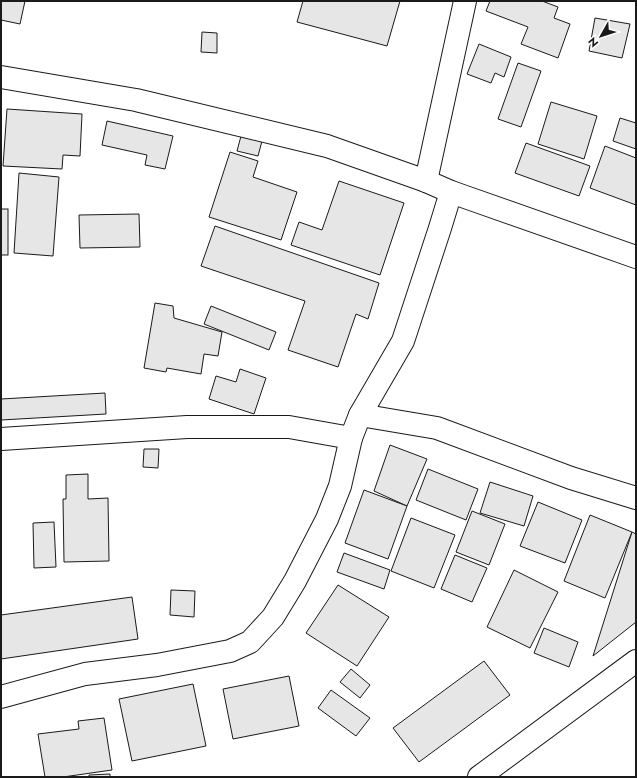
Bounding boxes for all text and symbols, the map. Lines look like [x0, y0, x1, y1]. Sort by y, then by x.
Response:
north arrow [581, 16, 621, 56]
text: N [584, 34, 602, 51]

